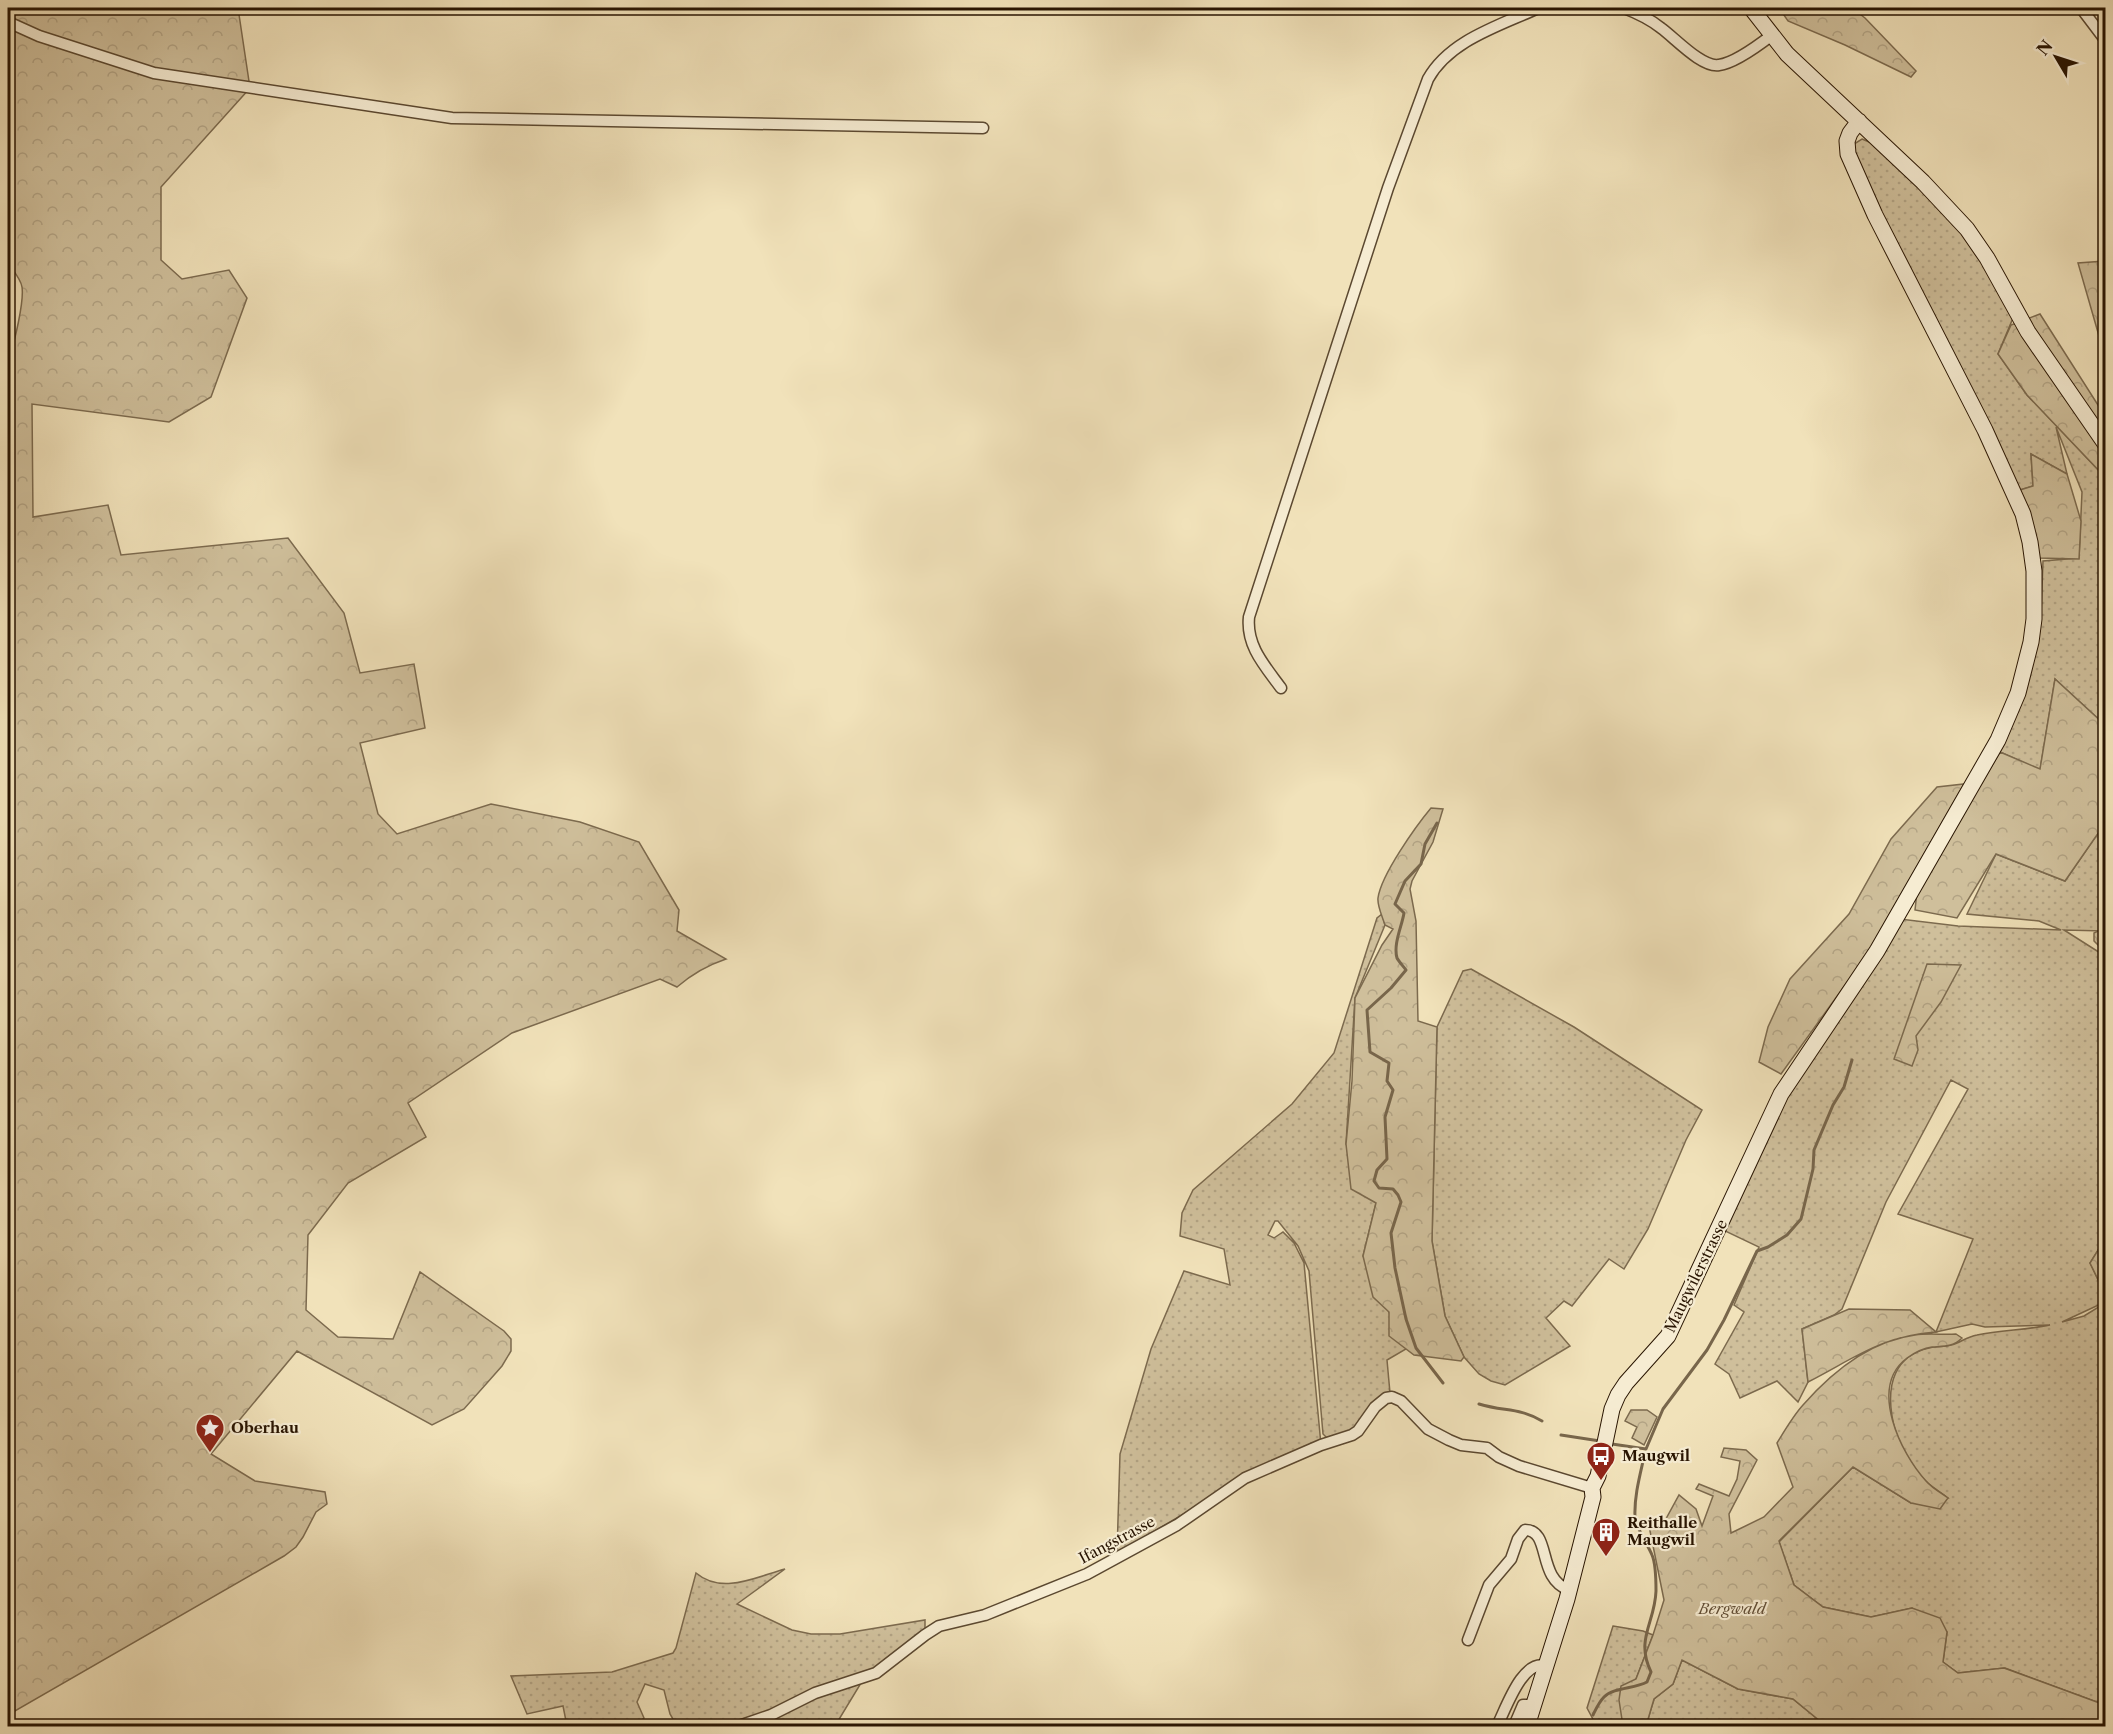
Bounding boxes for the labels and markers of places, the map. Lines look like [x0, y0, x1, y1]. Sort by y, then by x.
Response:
place icon: Oberhau [194, 1412, 226, 1454]
place label: Oberhau [231, 1418, 299, 1437]
bus stop icon: Maugwil [1585, 1440, 1617, 1482]
place label: Maugwil [1622, 1446, 1690, 1465]
place label: Reithalle Maugwil [1627, 1513, 1697, 1549]
building icon: Reithalle Maugwil [1590, 1516, 1622, 1558]

